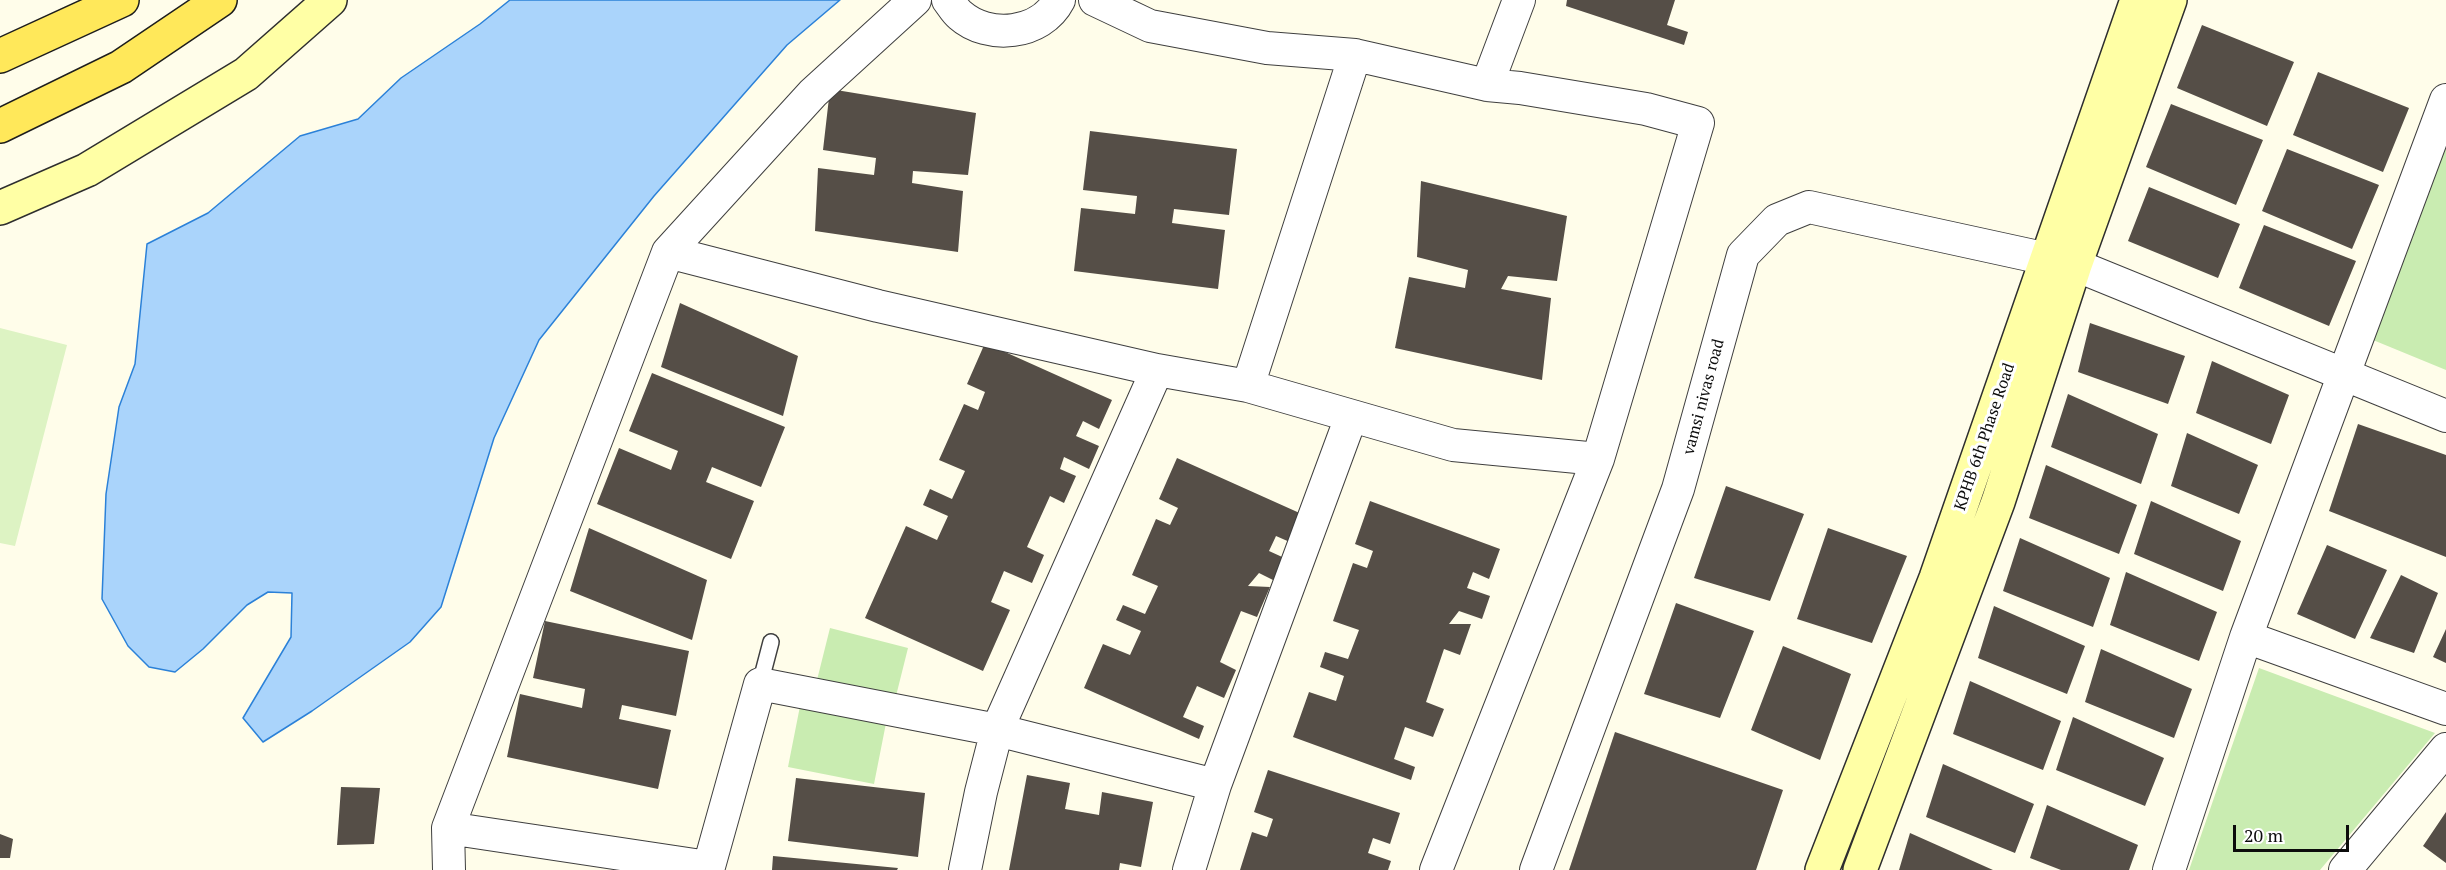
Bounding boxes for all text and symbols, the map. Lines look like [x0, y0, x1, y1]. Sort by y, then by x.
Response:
street label: vamsi nivas road [1679, 337, 1729, 457]
street label: KPHB 6th Phase Road [1951, 361, 2019, 513]
scale bar [2236, 813, 2352, 851]
text: 20 m [2244, 823, 2283, 847]

